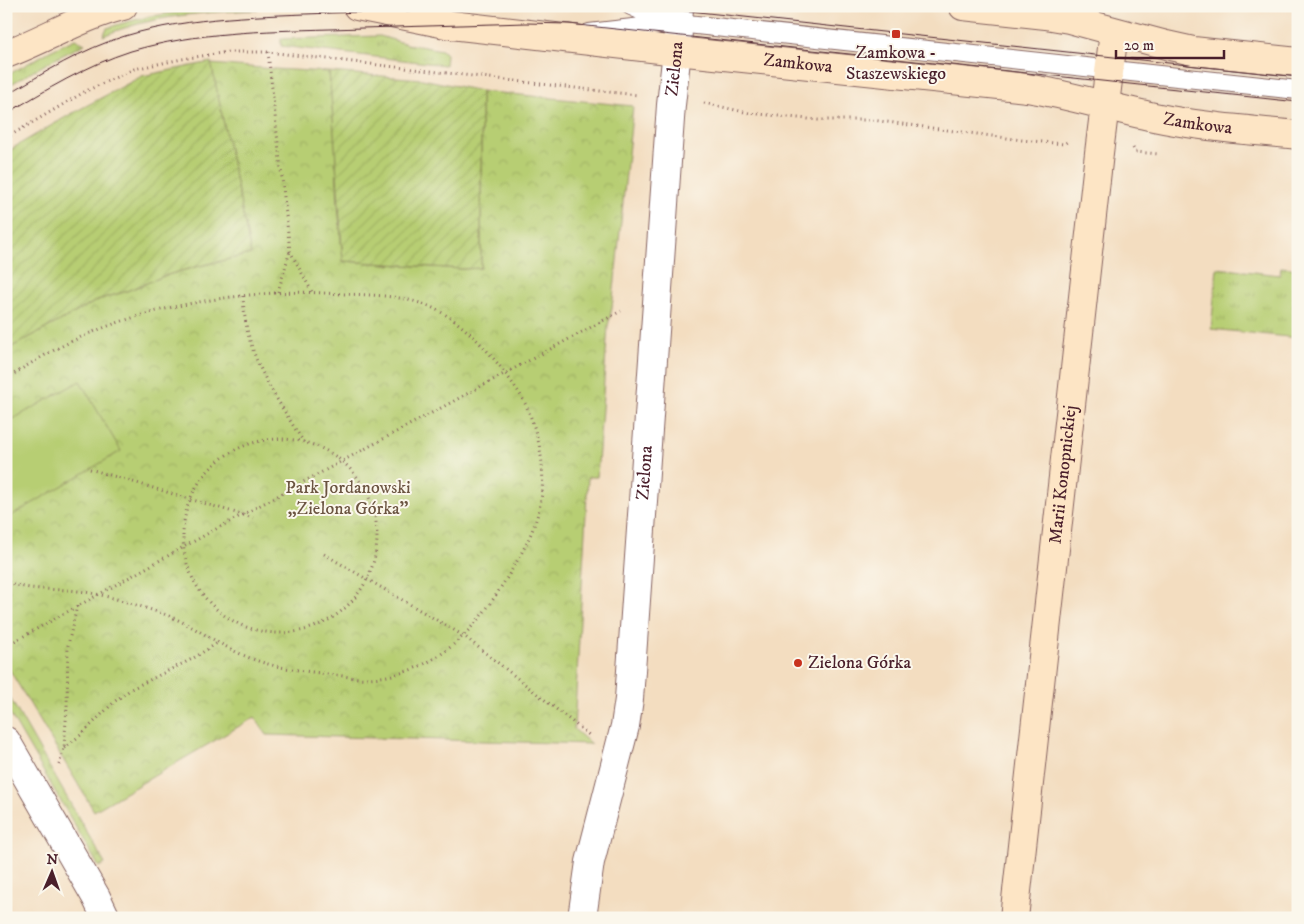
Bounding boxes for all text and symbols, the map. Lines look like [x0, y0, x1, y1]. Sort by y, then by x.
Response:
marker: Zamkowa - Staszewskiego [890, 28, 902, 40]
scale bar [1116, 28, 1224, 60]
text: 20 m [1124, 36, 1154, 55]
street label: Zielona [661, 41, 688, 97]
place label: Zamkowa - Staszewskiego [846, 42, 946, 85]
street label: Zamkowa [762, 49, 834, 78]
street label: Zamkowa [1161, 108, 1234, 140]
street label: Marii Konopnickiej [1045, 404, 1082, 545]
street label: Zielona [632, 444, 658, 501]
park label: Park Jordanowski „Zielona Górka” [285, 477, 411, 520]
place label: Zielona Górka [808, 652, 911, 674]
marker: Zielona Górka [792, 657, 804, 669]
north arrow [28, 846, 78, 896]
text: N [46, 851, 59, 869]

